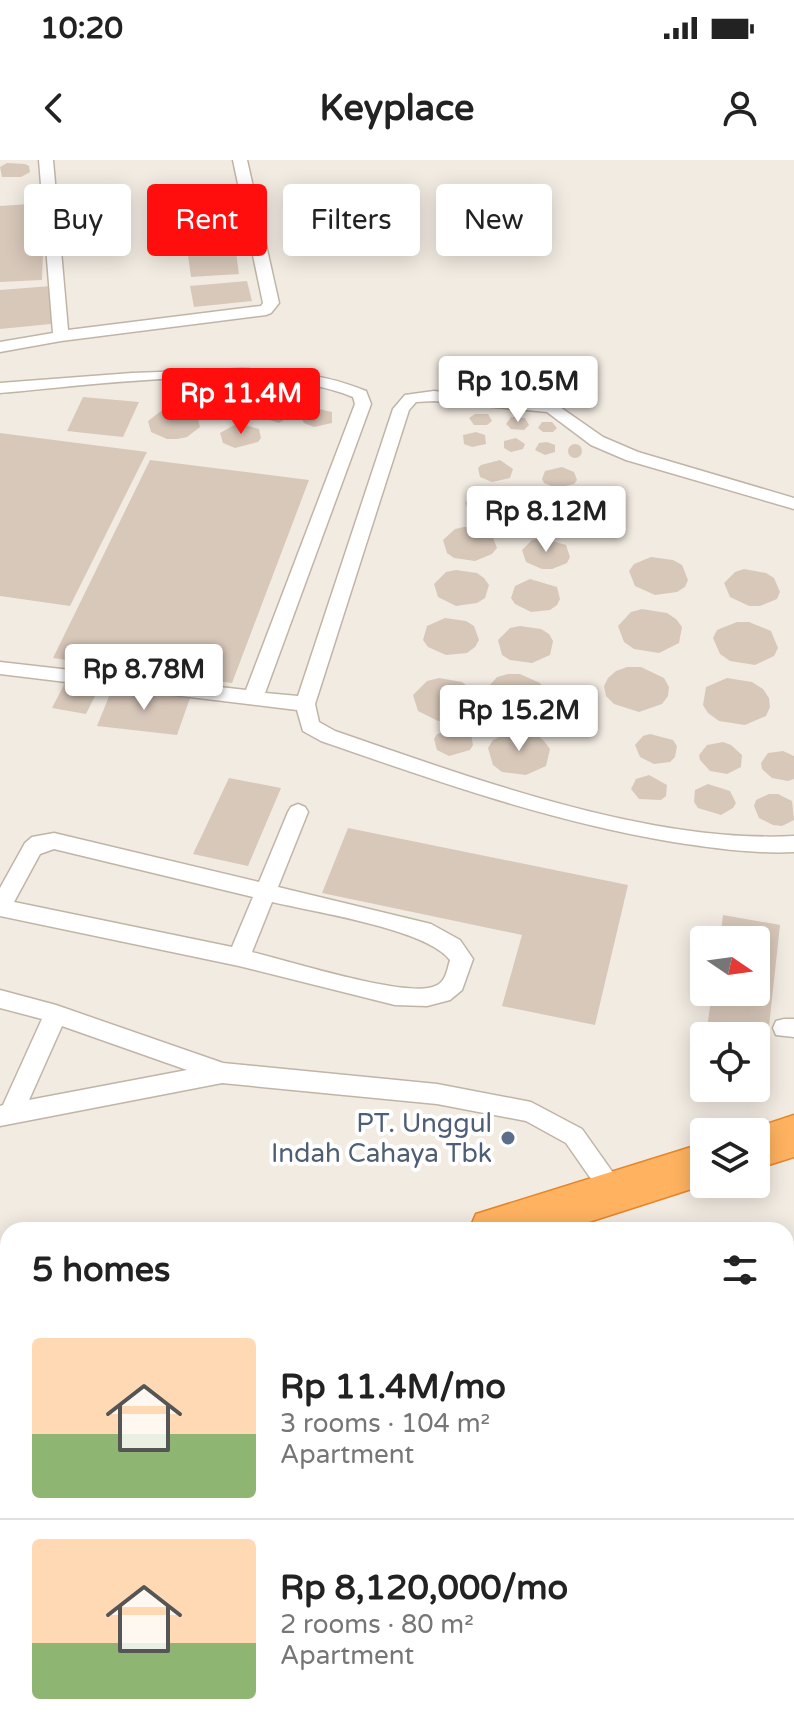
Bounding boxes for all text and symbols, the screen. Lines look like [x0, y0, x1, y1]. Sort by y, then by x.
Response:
text: 10:20 [40, 10, 123, 47]
icon: back [32, 86, 76, 130]
icon: person [718, 86, 762, 130]
text: Keyplace [320, 87, 474, 130]
chip: Buy [24, 184, 131, 256]
chip: Rent [147, 184, 267, 256]
chip: Filters [283, 184, 420, 256]
chip: New [436, 184, 552, 256]
pin: Rp 10.5M [435, 356, 601, 424]
text: Rp 10.5M [457, 366, 579, 397]
pin: Rp 11.4M [158, 368, 324, 436]
text: Rp 11.4M [180, 378, 302, 409]
pin: Rp 8.12M [463, 486, 629, 554]
text: Rp 8.12M [485, 496, 607, 527]
pin: Rp 8.78M [61, 644, 227, 712]
text: Rp 8.78M [83, 654, 205, 685]
pin: Rp 15.2M [436, 685, 602, 753]
text: Rp 15.2M [458, 695, 580, 726]
north arrow [690, 926, 770, 1006]
map controls [690, 926, 770, 1198]
button: locate [690, 1022, 770, 1102]
place label: PT. Unggul Indah Cahaya Tbk [271, 1108, 492, 1169]
button: layers [690, 1118, 770, 1198]
marker: PT. Unggul Indah Cahaya Tbk [499, 1129, 517, 1147]
icon: filters [718, 1248, 762, 1292]
text: 5 homes [32, 1250, 170, 1291]
text: Rp 11.4M/mo [280, 1367, 506, 1408]
icon: home [96, 1370, 192, 1466]
text: 3 rooms · 104 m² [280, 1408, 490, 1439]
text: Apartment [280, 1439, 414, 1470]
text: Rp 8,120,000/mo [280, 1568, 568, 1609]
icon: home [96, 1571, 192, 1667]
text: 2 rooms · 80 m² [280, 1609, 474, 1640]
text: Apartment [280, 1640, 414, 1671]

